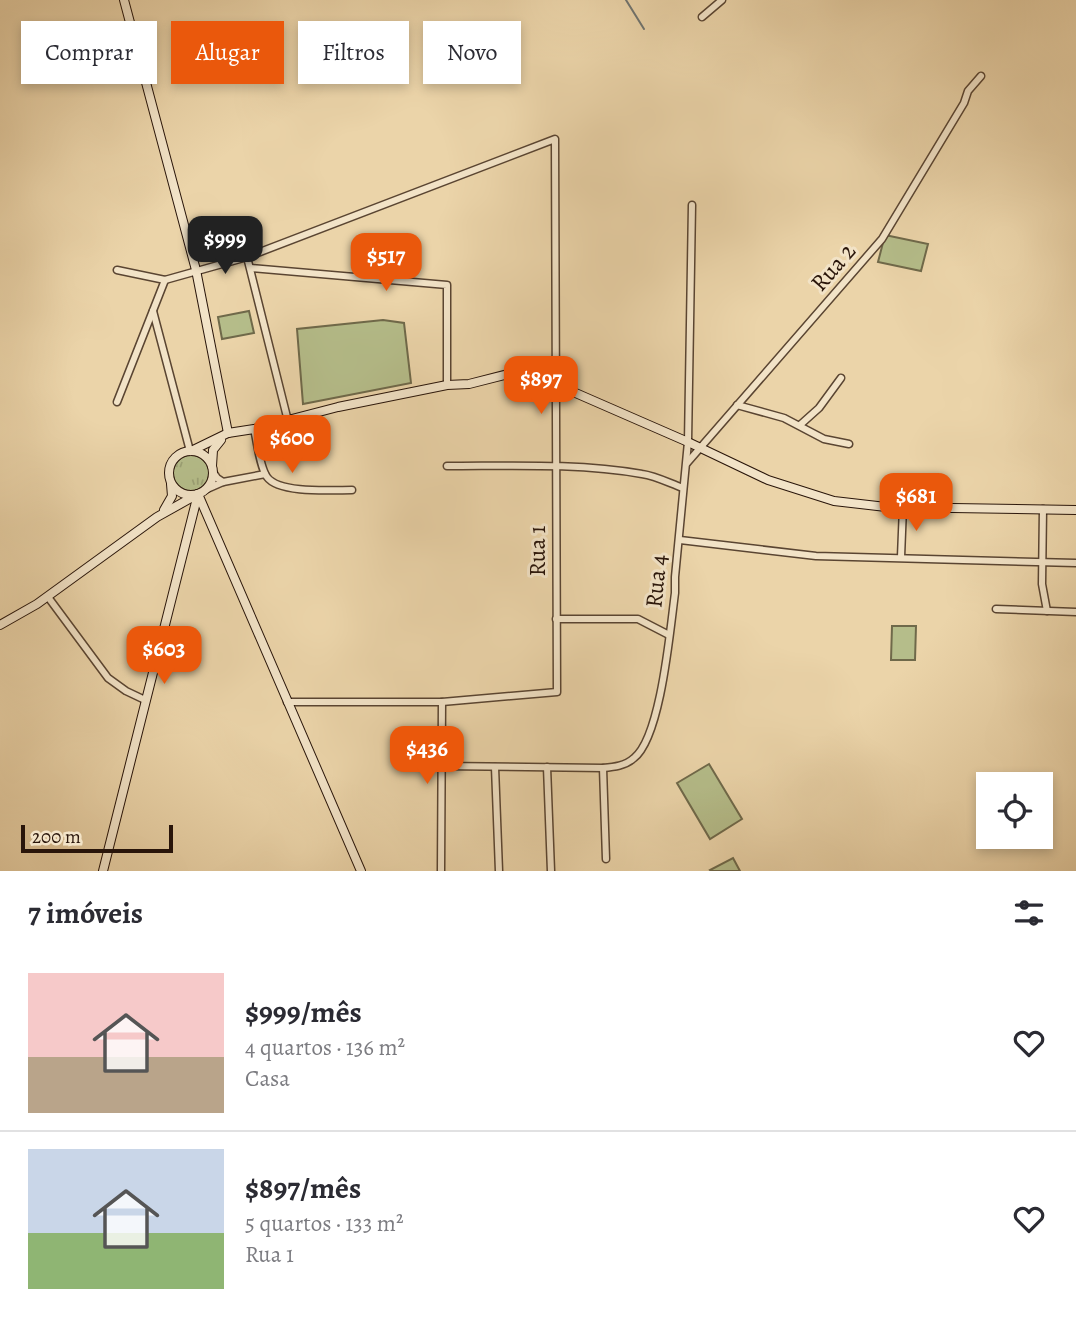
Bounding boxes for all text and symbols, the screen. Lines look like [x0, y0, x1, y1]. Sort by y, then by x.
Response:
chip: Comprar [21, 21, 157, 84]
chip: Alugar [171, 21, 284, 84]
chip: Filtros [298, 21, 409, 84]
chip: Novo [423, 21, 521, 84]
pin: $999 [184, 216, 266, 276]
text: $999 [204, 223, 246, 254]
pin: $517 [345, 233, 427, 293]
street label: Rua 2 [803, 236, 863, 298]
text: $517 [367, 240, 405, 271]
pin: $897 [500, 356, 582, 416]
text: $897 [520, 363, 562, 394]
pin: $600 [251, 416, 333, 475]
text: $600 [270, 422, 314, 453]
pin: $681 [875, 474, 957, 533]
text: $681 [896, 480, 936, 511]
street label: Rua 1 [521, 525, 553, 577]
street label: Rua 4 [637, 552, 675, 609]
pin: $603 [123, 626, 205, 686]
text: $603 [143, 633, 185, 664]
pin: $436 [386, 726, 468, 786]
text: $436 [406, 733, 448, 764]
map controls [976, 772, 1053, 849]
button: locate [976, 772, 1053, 849]
scale bar [21, 822, 173, 854]
text: 200 m [32, 824, 81, 850]
text: 7 imóveis [28, 893, 143, 933]
icon: filters [1010, 894, 1048, 932]
text: $999/mês [245, 992, 362, 1032]
icon: home [84, 1001, 168, 1085]
icon: heart [1010, 1024, 1048, 1062]
text: 4 quartos · 136 m² [245, 1032, 405, 1063]
text: Casa [245, 1063, 290, 1094]
text: $897/mês [245, 1168, 361, 1208]
icon: home [84, 1177, 168, 1261]
icon: heart [1010, 1200, 1048, 1238]
text: 5 quartos · 133 m² [245, 1208, 404, 1239]
text: Rua 1 [245, 1239, 294, 1270]

